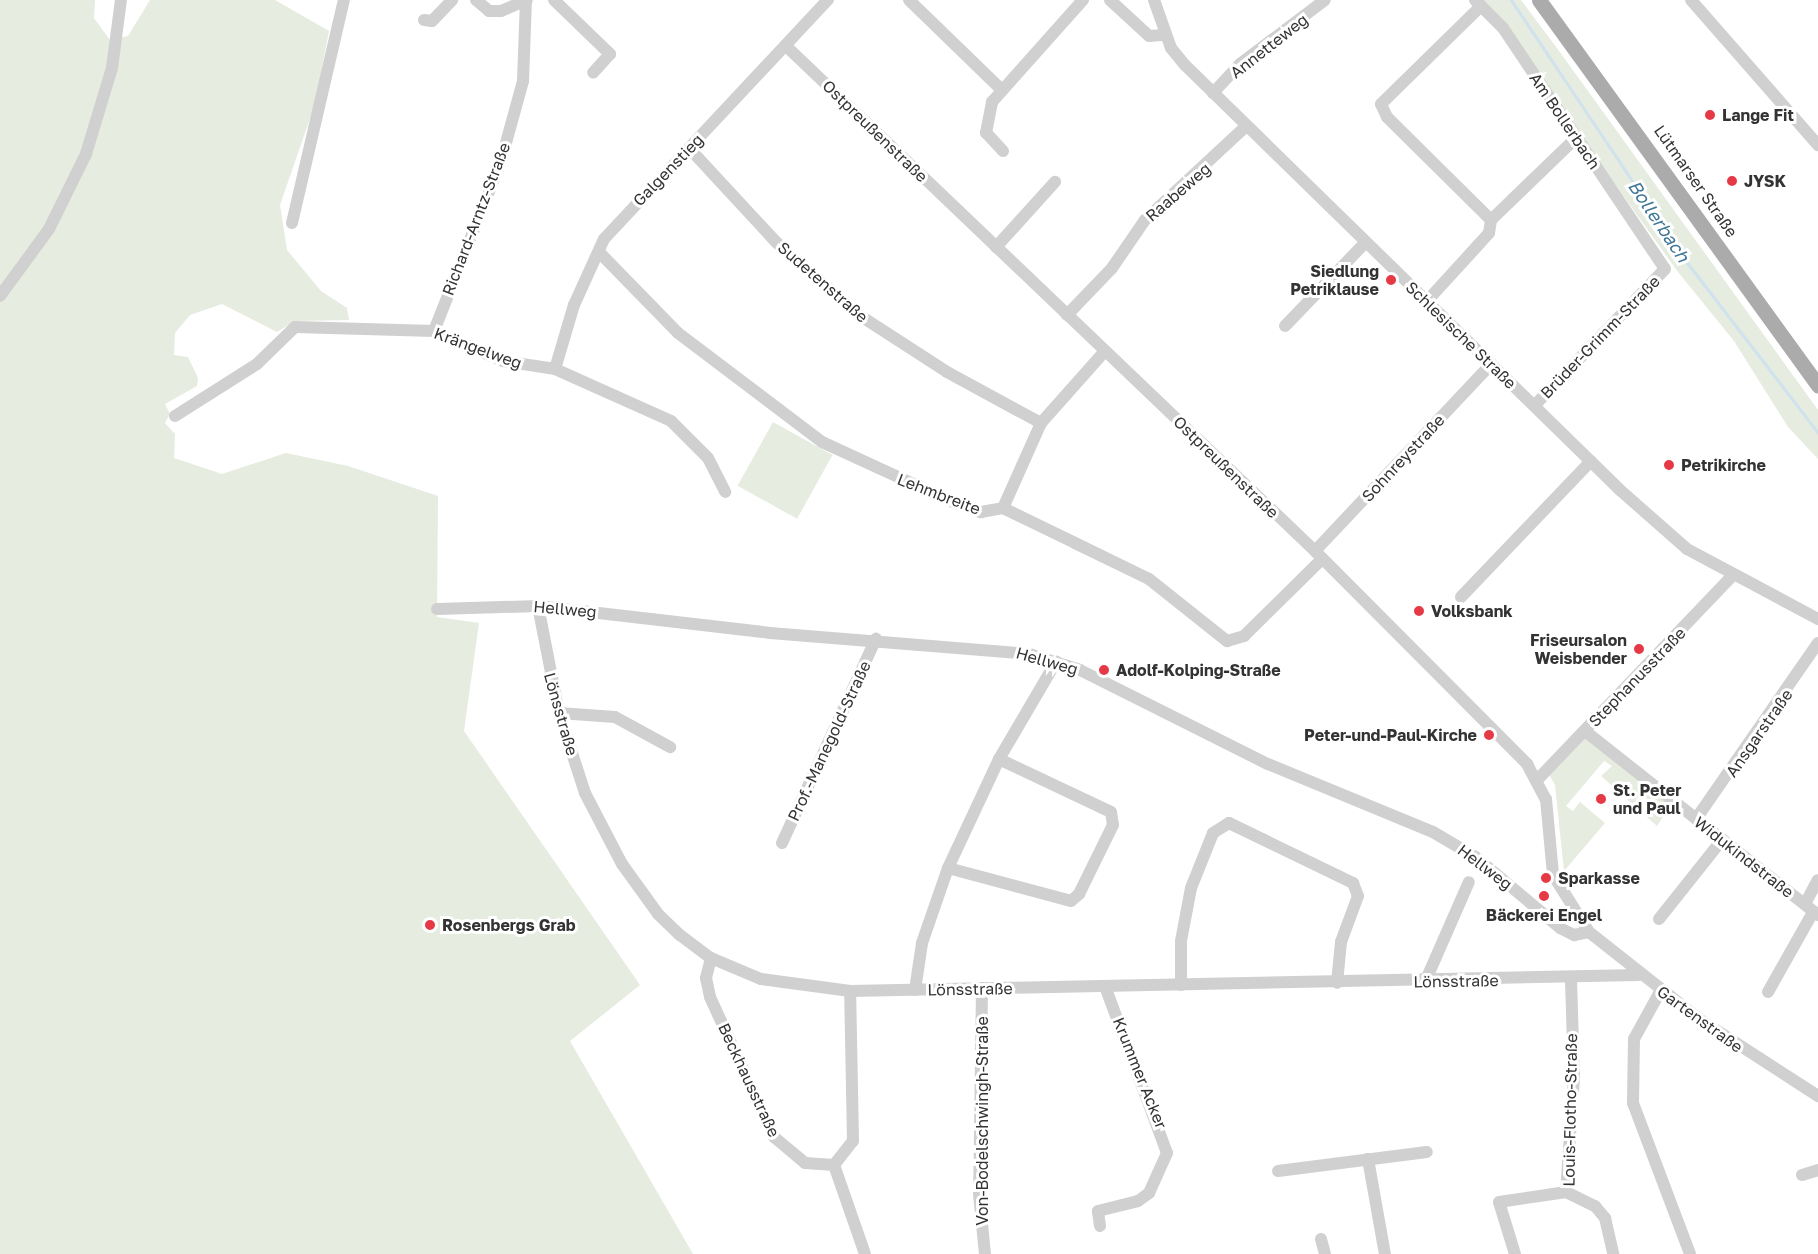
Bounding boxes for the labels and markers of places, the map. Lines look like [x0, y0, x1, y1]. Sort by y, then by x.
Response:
place label: Lange Fit [1722, 105, 1794, 125]
marker: Lange Fit [1703, 108, 1717, 122]
place label: JYSK [1744, 171, 1786, 191]
marker: JYSK [1725, 174, 1739, 188]
place label: Siedlung Petriklause [1290, 261, 1379, 299]
marker: Siedlung Petriklause [1384, 273, 1398, 287]
place label: Petrikirche [1681, 455, 1766, 475]
marker: Petrikirche [1662, 458, 1676, 472]
place label: Volksbank [1431, 601, 1513, 621]
marker: Volksbank [1412, 604, 1426, 618]
place label: Friseursalon Weisbender [1530, 630, 1627, 668]
marker: Friseursalon Weisbender [1632, 642, 1646, 656]
place label: Adolf-Kolping-Straße [1116, 660, 1281, 680]
marker: Adolf-Kolping-Straße [1097, 663, 1111, 677]
place label: Peter-und-Paul-Kirche [1304, 725, 1477, 745]
marker: Peter-und-Paul-Kirche [1482, 728, 1496, 742]
place label: St. Peter und Paul [1613, 780, 1682, 818]
marker: St. Peter und Paul [1594, 792, 1608, 806]
place label: Sparkasse [1558, 868, 1640, 888]
marker: Sparkasse [1539, 871, 1553, 885]
marker: Bäckerei Engel [1537, 889, 1551, 903]
place label: Bäckerei Engel [1486, 905, 1602, 925]
place label: Rosenbergs Grab [442, 915, 576, 935]
marker: Rosenbergs Grab [423, 918, 437, 932]

